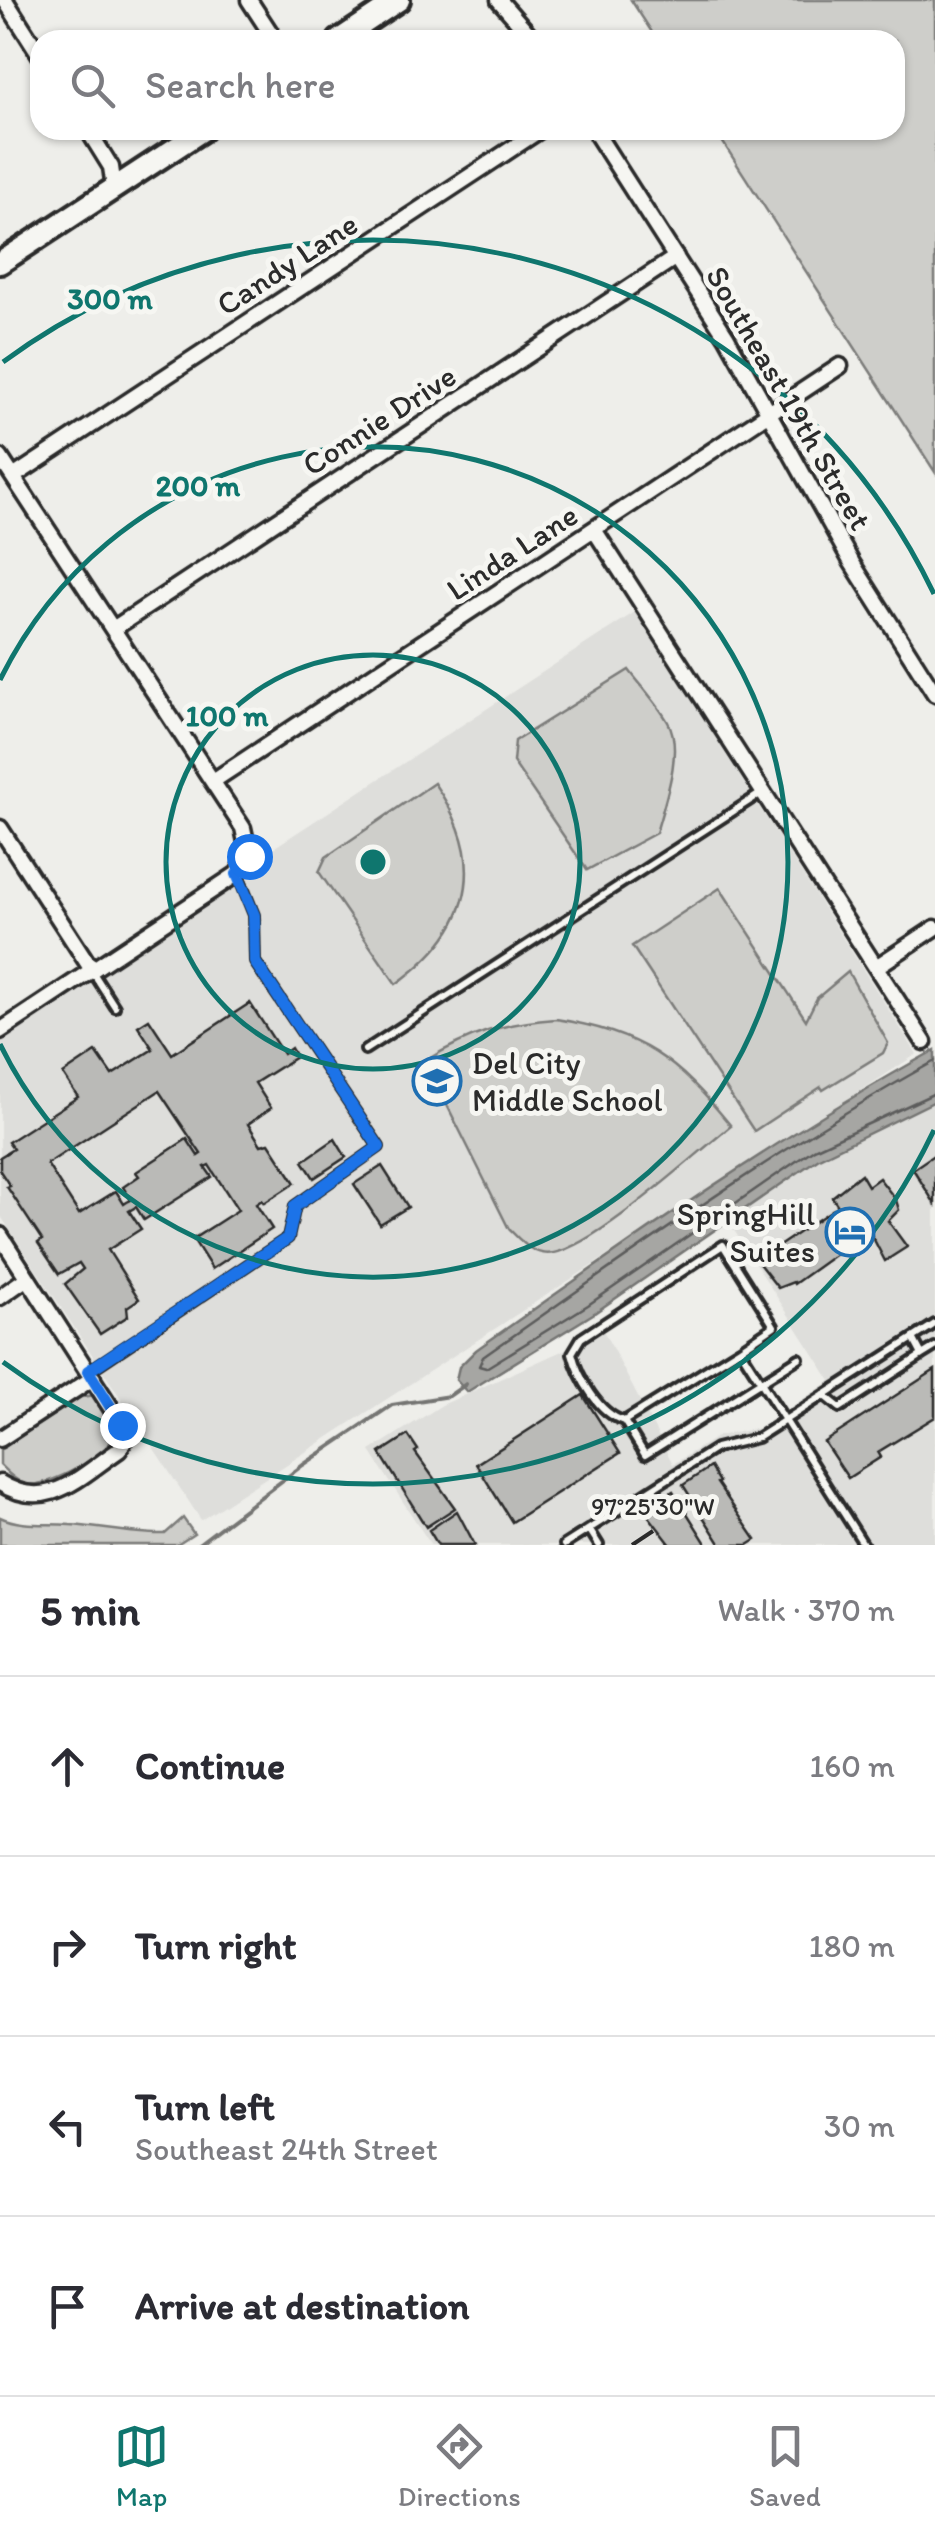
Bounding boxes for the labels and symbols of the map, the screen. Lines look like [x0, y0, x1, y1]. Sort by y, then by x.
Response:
street label: Candy Lane [209, 204, 365, 324]
street label: Southeast 19th Street [698, 259, 880, 537]
text: 300 m [67, 280, 153, 317]
street label: Connie Drive [295, 356, 463, 484]
text: 200 m [156, 467, 241, 504]
street label: Linda Lane [439, 496, 585, 608]
text: 100 m [186, 697, 269, 734]
route start [227, 834, 273, 880]
centre of rings [355, 844, 391, 880]
place label: Del City Middle School [472, 1044, 663, 1119]
school or university icon: Del City Middle School [411, 1055, 463, 1107]
place label: SpringHill Suites [677, 1195, 815, 1270]
hotel icon: SpringHill Suites [824, 1206, 876, 1258]
route end [100, 1403, 146, 1449]
text: 97°25'30"W [591, 1491, 715, 1521]

